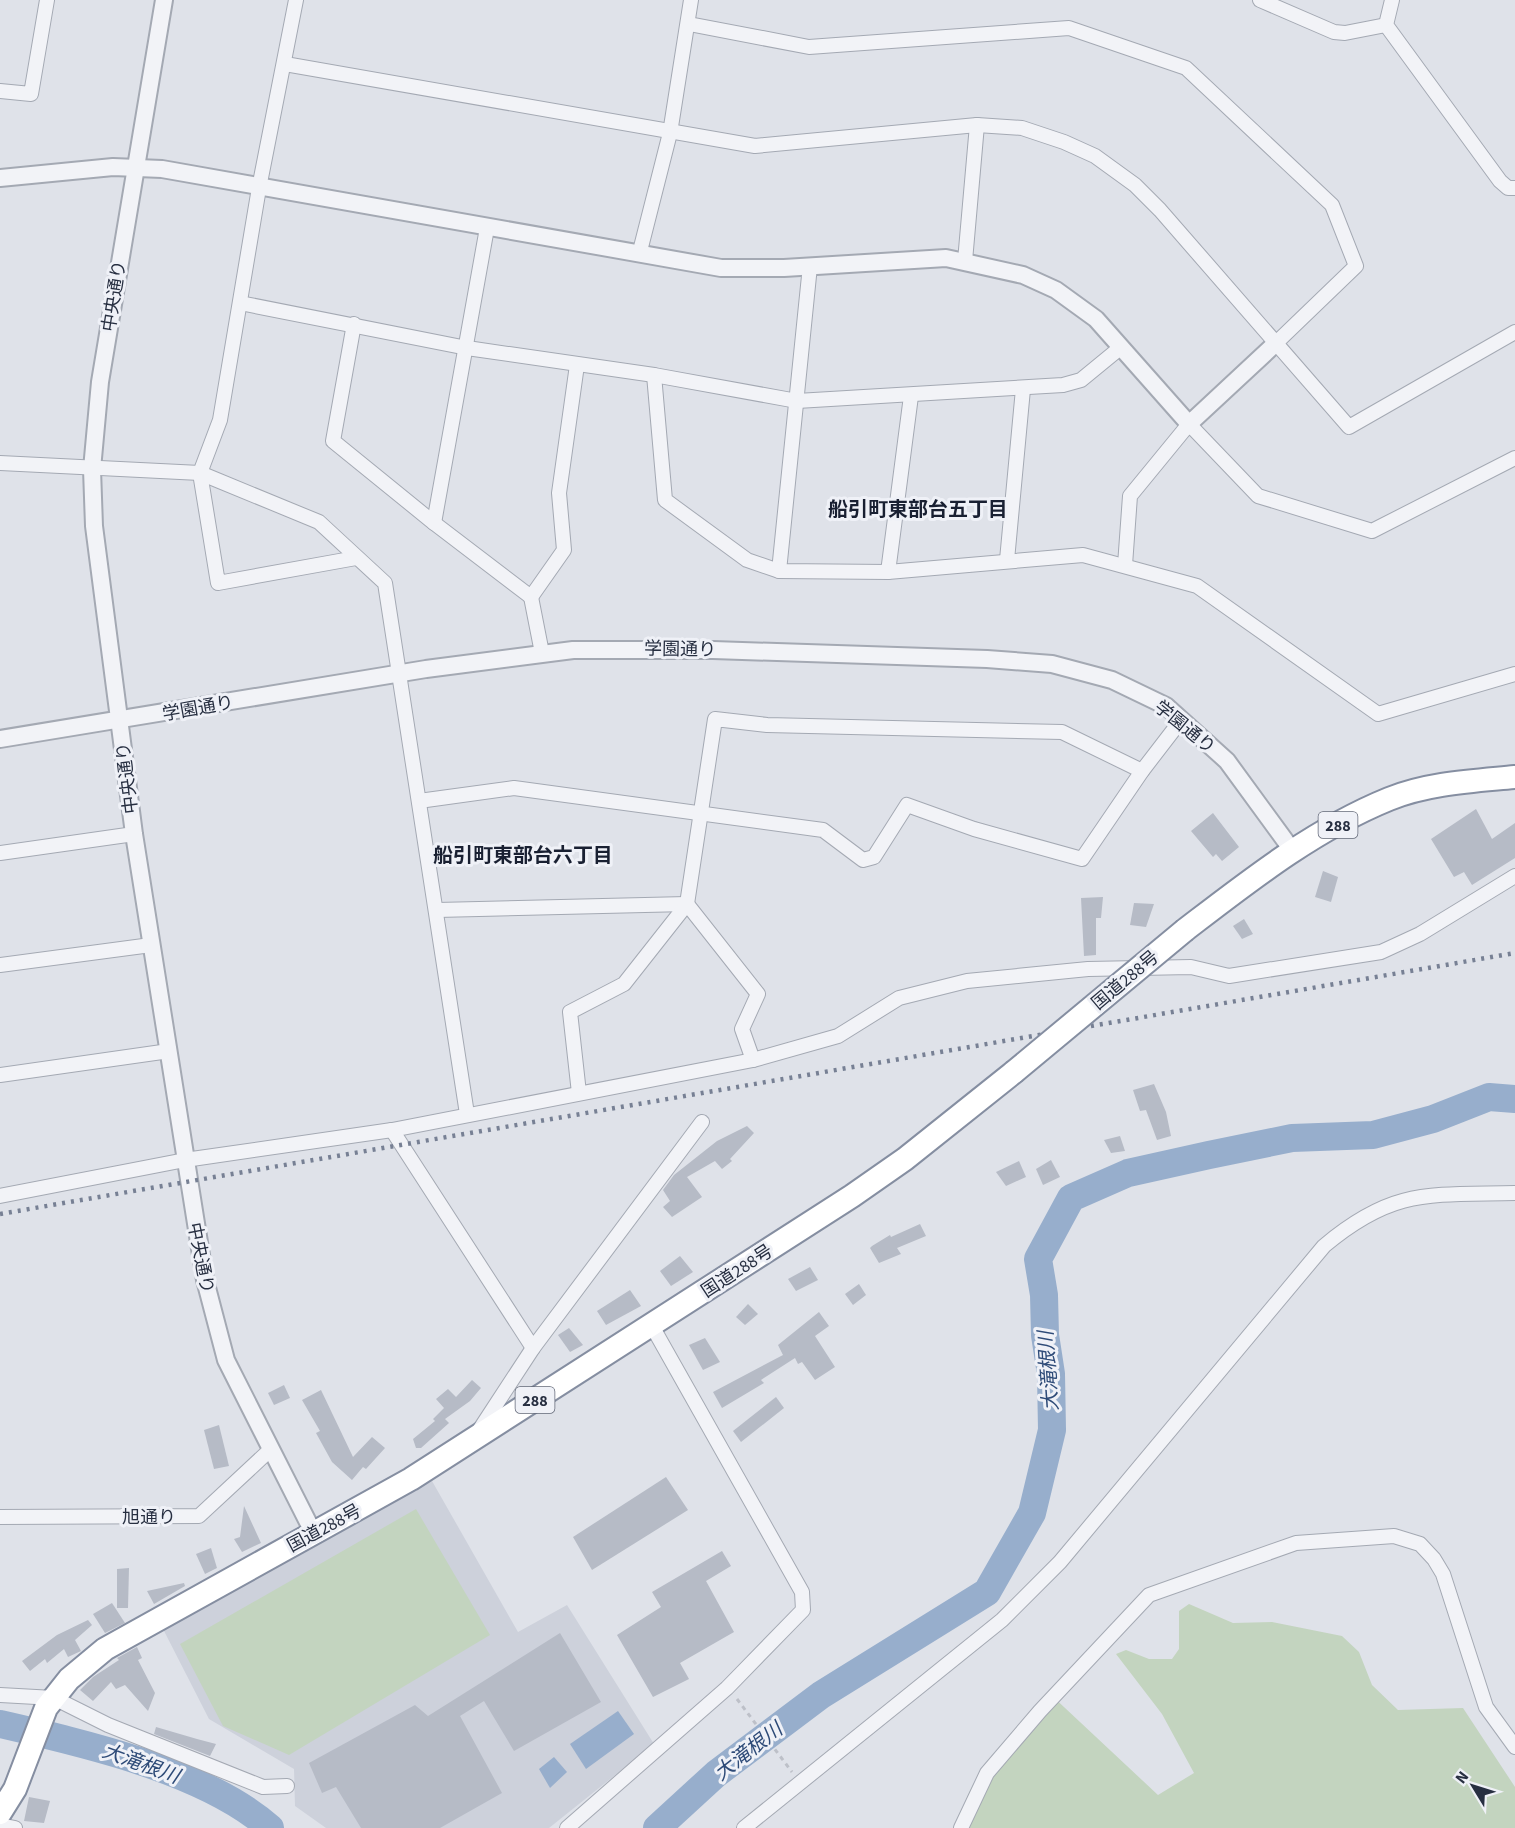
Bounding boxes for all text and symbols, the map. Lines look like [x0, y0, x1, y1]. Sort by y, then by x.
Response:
street label: 中央通り [97, 259, 132, 334]
district label: 船引町東部台五丁目 [828, 496, 1008, 524]
street label: 学園通り [644, 636, 716, 663]
street label: 学園通り [160, 690, 236, 727]
street label: 学園通り [1149, 695, 1221, 760]
street label: 中央通り [111, 741, 144, 815]
road number: 288 [1318, 812, 1358, 838]
district label: 船引町東部台六丁目 [433, 842, 613, 870]
street label: 国道288号 [1086, 945, 1164, 1016]
street label: 中央通り [181, 1220, 220, 1296]
street label: 国道288号 [697, 1239, 778, 1304]
water label: 大滝根川 [1032, 1328, 1066, 1412]
road number: 288 [516, 1387, 554, 1413]
street label: 国道288号 [283, 1498, 366, 1558]
street label: 旭通り [122, 1505, 176, 1530]
water label: 大滝根川 [708, 1715, 790, 1787]
water label: 大滝根川 [98, 1737, 185, 1791]
north arrow [1443, 1756, 1503, 1816]
text: N [1450, 1766, 1474, 1788]

